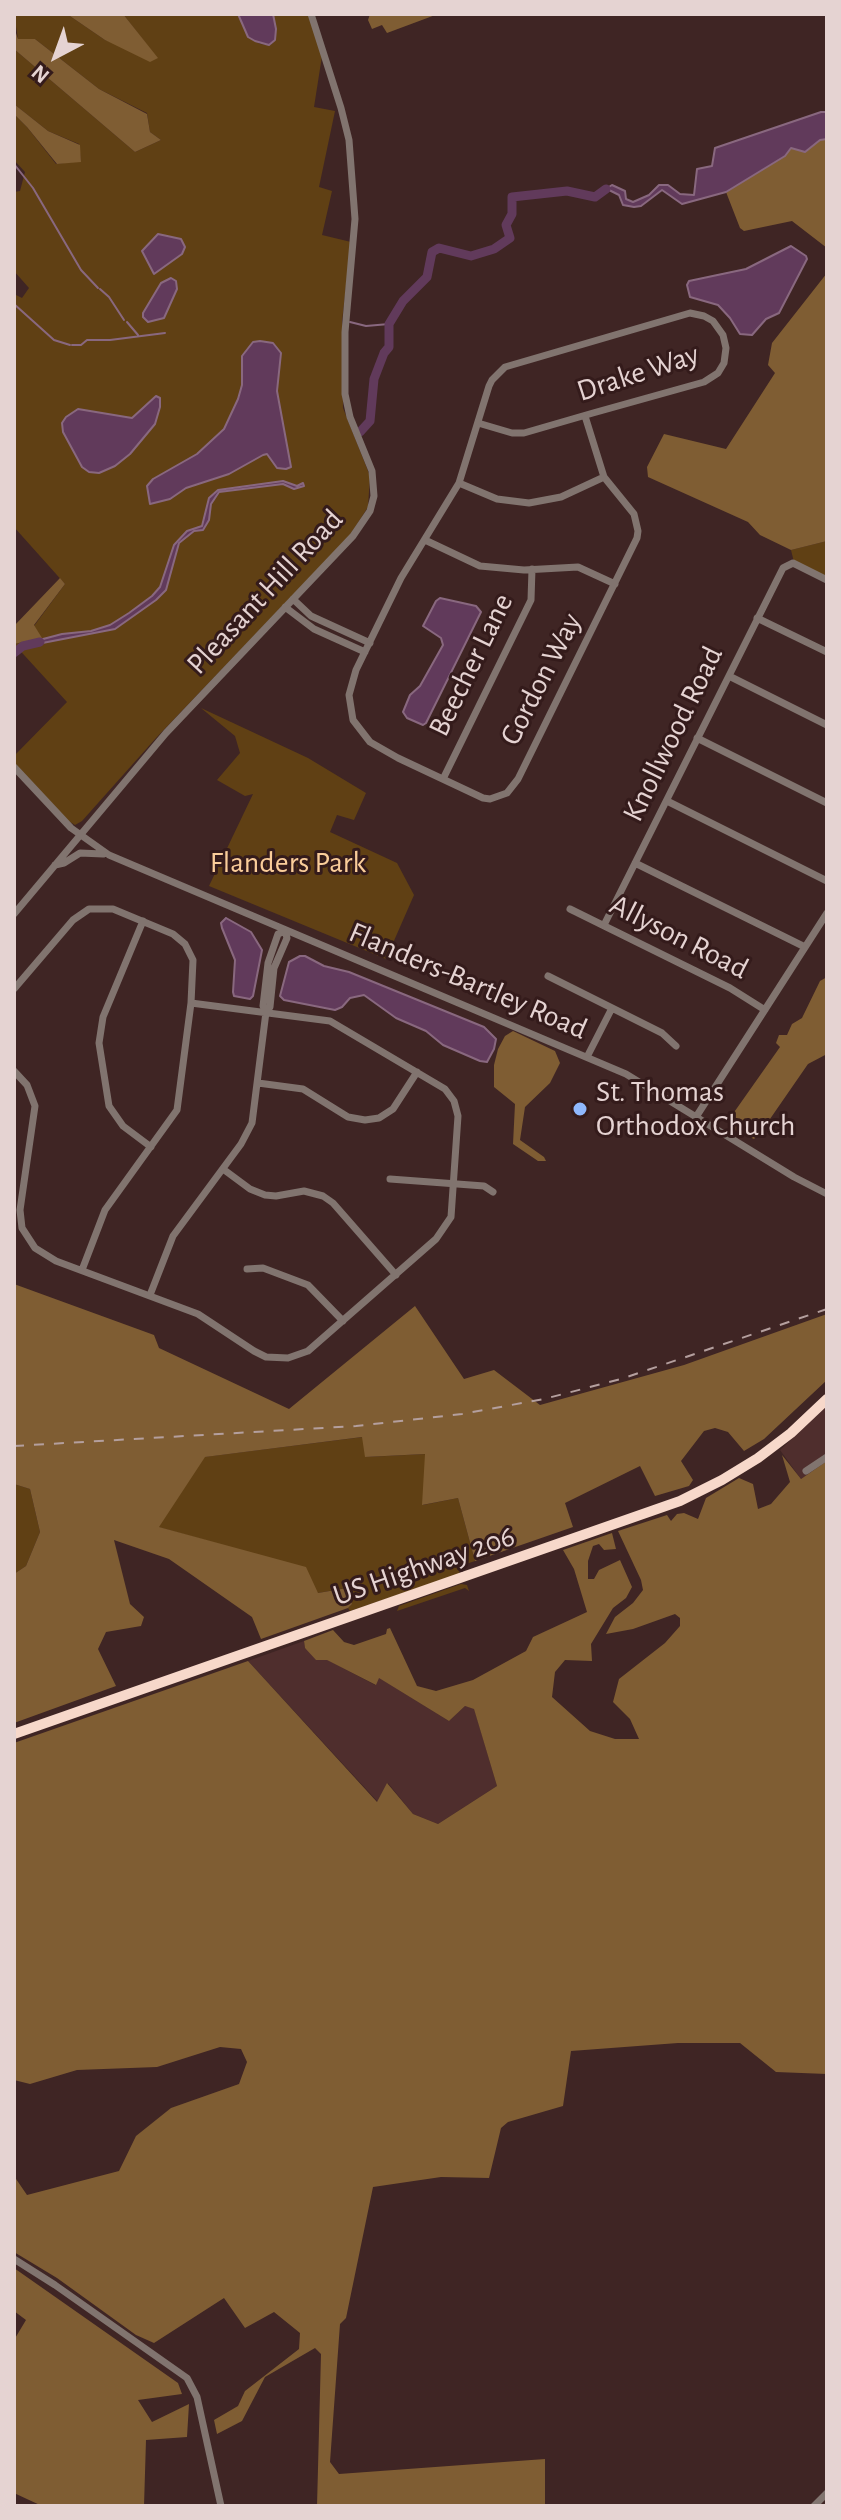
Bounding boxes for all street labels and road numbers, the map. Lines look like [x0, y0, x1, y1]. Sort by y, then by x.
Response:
street label: Drake Way [572, 336, 704, 410]
street label: Pleasant Hill Road [179, 502, 351, 682]
street label: Beecher Lane [421, 588, 521, 742]
street label: Gordon Way [492, 607, 590, 751]
street label: Knollwood Road [615, 640, 731, 828]
street label: Allyson Road [604, 887, 754, 987]
street label: Flanders-Bartley Road [343, 915, 593, 1047]
street label: US Highway 206 [328, 1518, 520, 1614]

